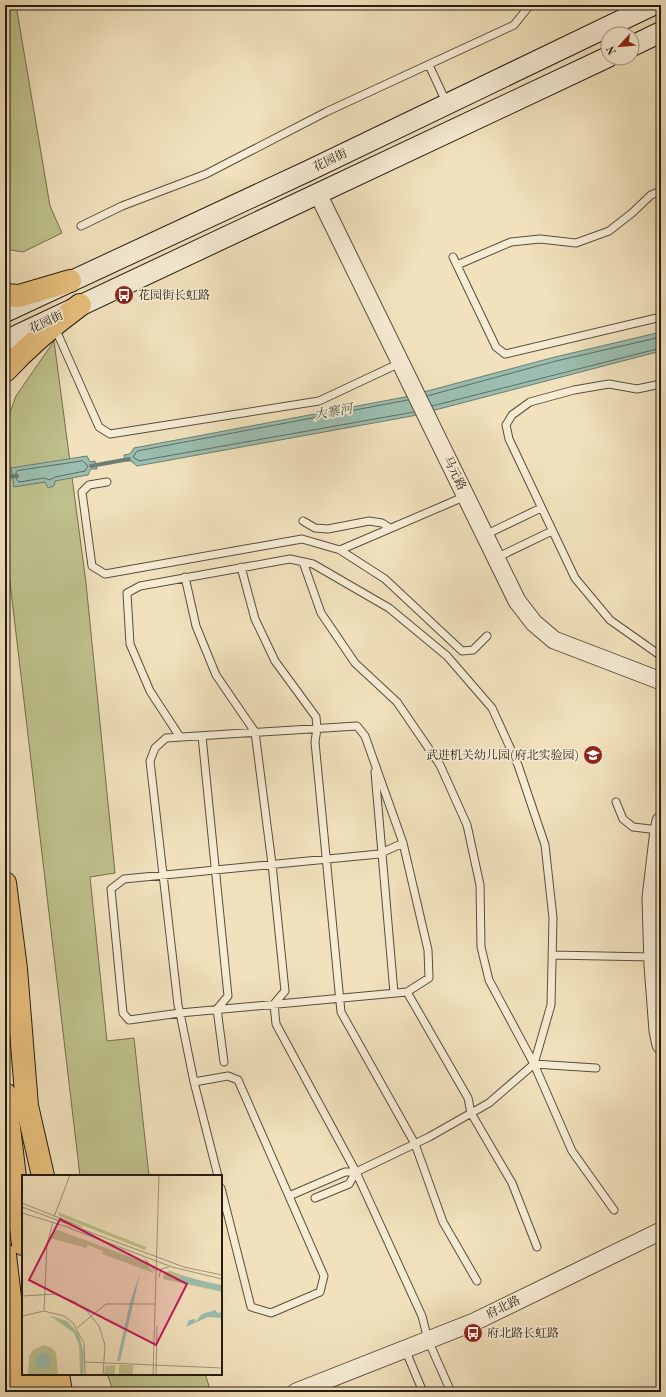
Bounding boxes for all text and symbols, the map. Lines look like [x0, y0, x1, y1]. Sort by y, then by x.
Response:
north arrow [600, 26, 640, 66]
text: N [605, 43, 619, 56]
street label: 花园街 [311, 145, 350, 174]
bus stop icon: 花园街长虹路 [113, 284, 135, 306]
place label: 花园街长虹路 [138, 288, 210, 302]
street label: 花园街 [27, 308, 66, 336]
water label: 大寨河 [313, 400, 356, 422]
street label: 马元路 [441, 454, 469, 492]
school or university icon: 武进机关幼儿园(府北实验园) [582, 744, 604, 766]
place label: 武进机关幼儿园(府北实验园) [426, 748, 579, 762]
inset map [22, 1175, 222, 1375]
street label: 府北路 [484, 1293, 522, 1321]
bus stop icon: 府北路长虹路 [462, 1322, 484, 1344]
place label: 府北路长虹路 [487, 1326, 559, 1340]

